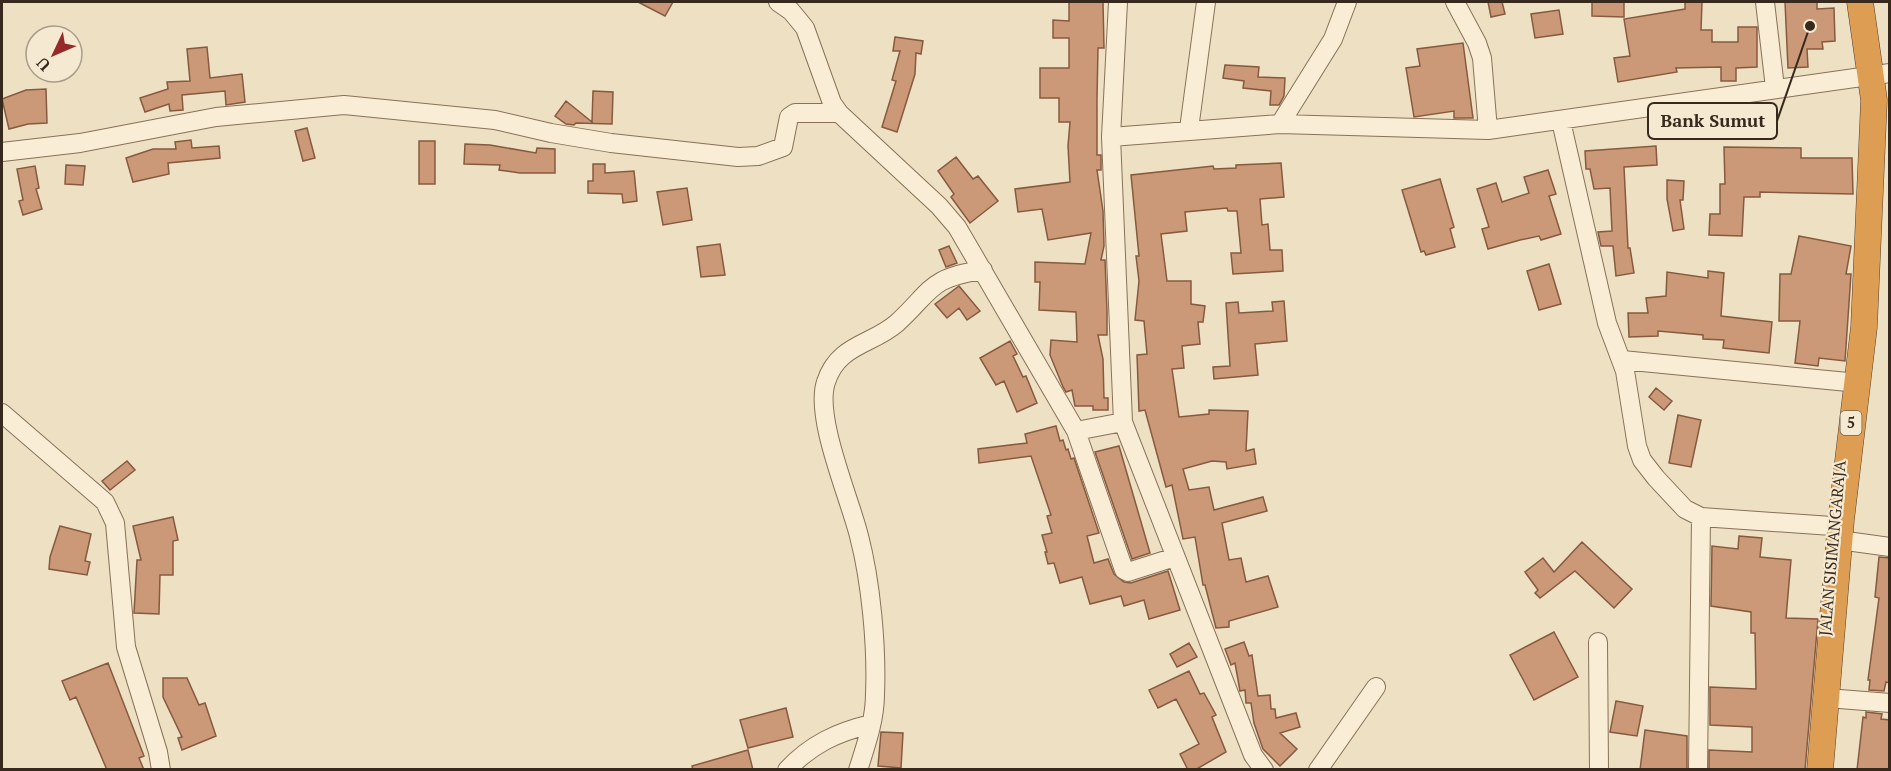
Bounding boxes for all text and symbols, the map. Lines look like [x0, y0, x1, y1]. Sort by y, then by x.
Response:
north arrow [24, 24, 84, 84]
text: U [31, 52, 55, 76]
callout: Bank Sumut [1648, 103, 1777, 139]
text: Bank Sumut [1661, 108, 1765, 132]
road number: 5 [1840, 411, 1862, 435]
street label: JALAN SISIMANGARAJA [1813, 459, 1851, 637]

